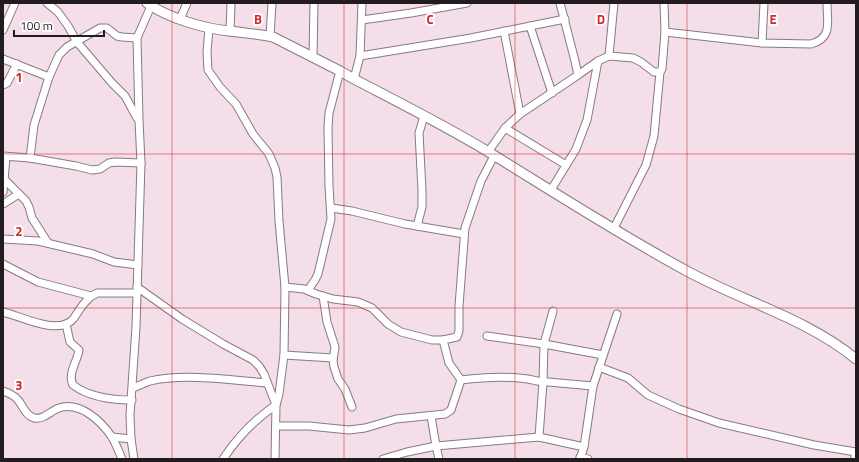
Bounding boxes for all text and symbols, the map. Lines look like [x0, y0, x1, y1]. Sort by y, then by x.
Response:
text: B [254, 9, 262, 29]
text: C [426, 9, 434, 29]
text: D [597, 9, 605, 29]
text: E [769, 9, 777, 29]
scale bar [14, 12, 104, 38]
text: 100 m [20, 16, 53, 35]
text: 1 [15, 67, 23, 87]
text: 2 [15, 221, 23, 241]
text: 3 [15, 375, 23, 395]

